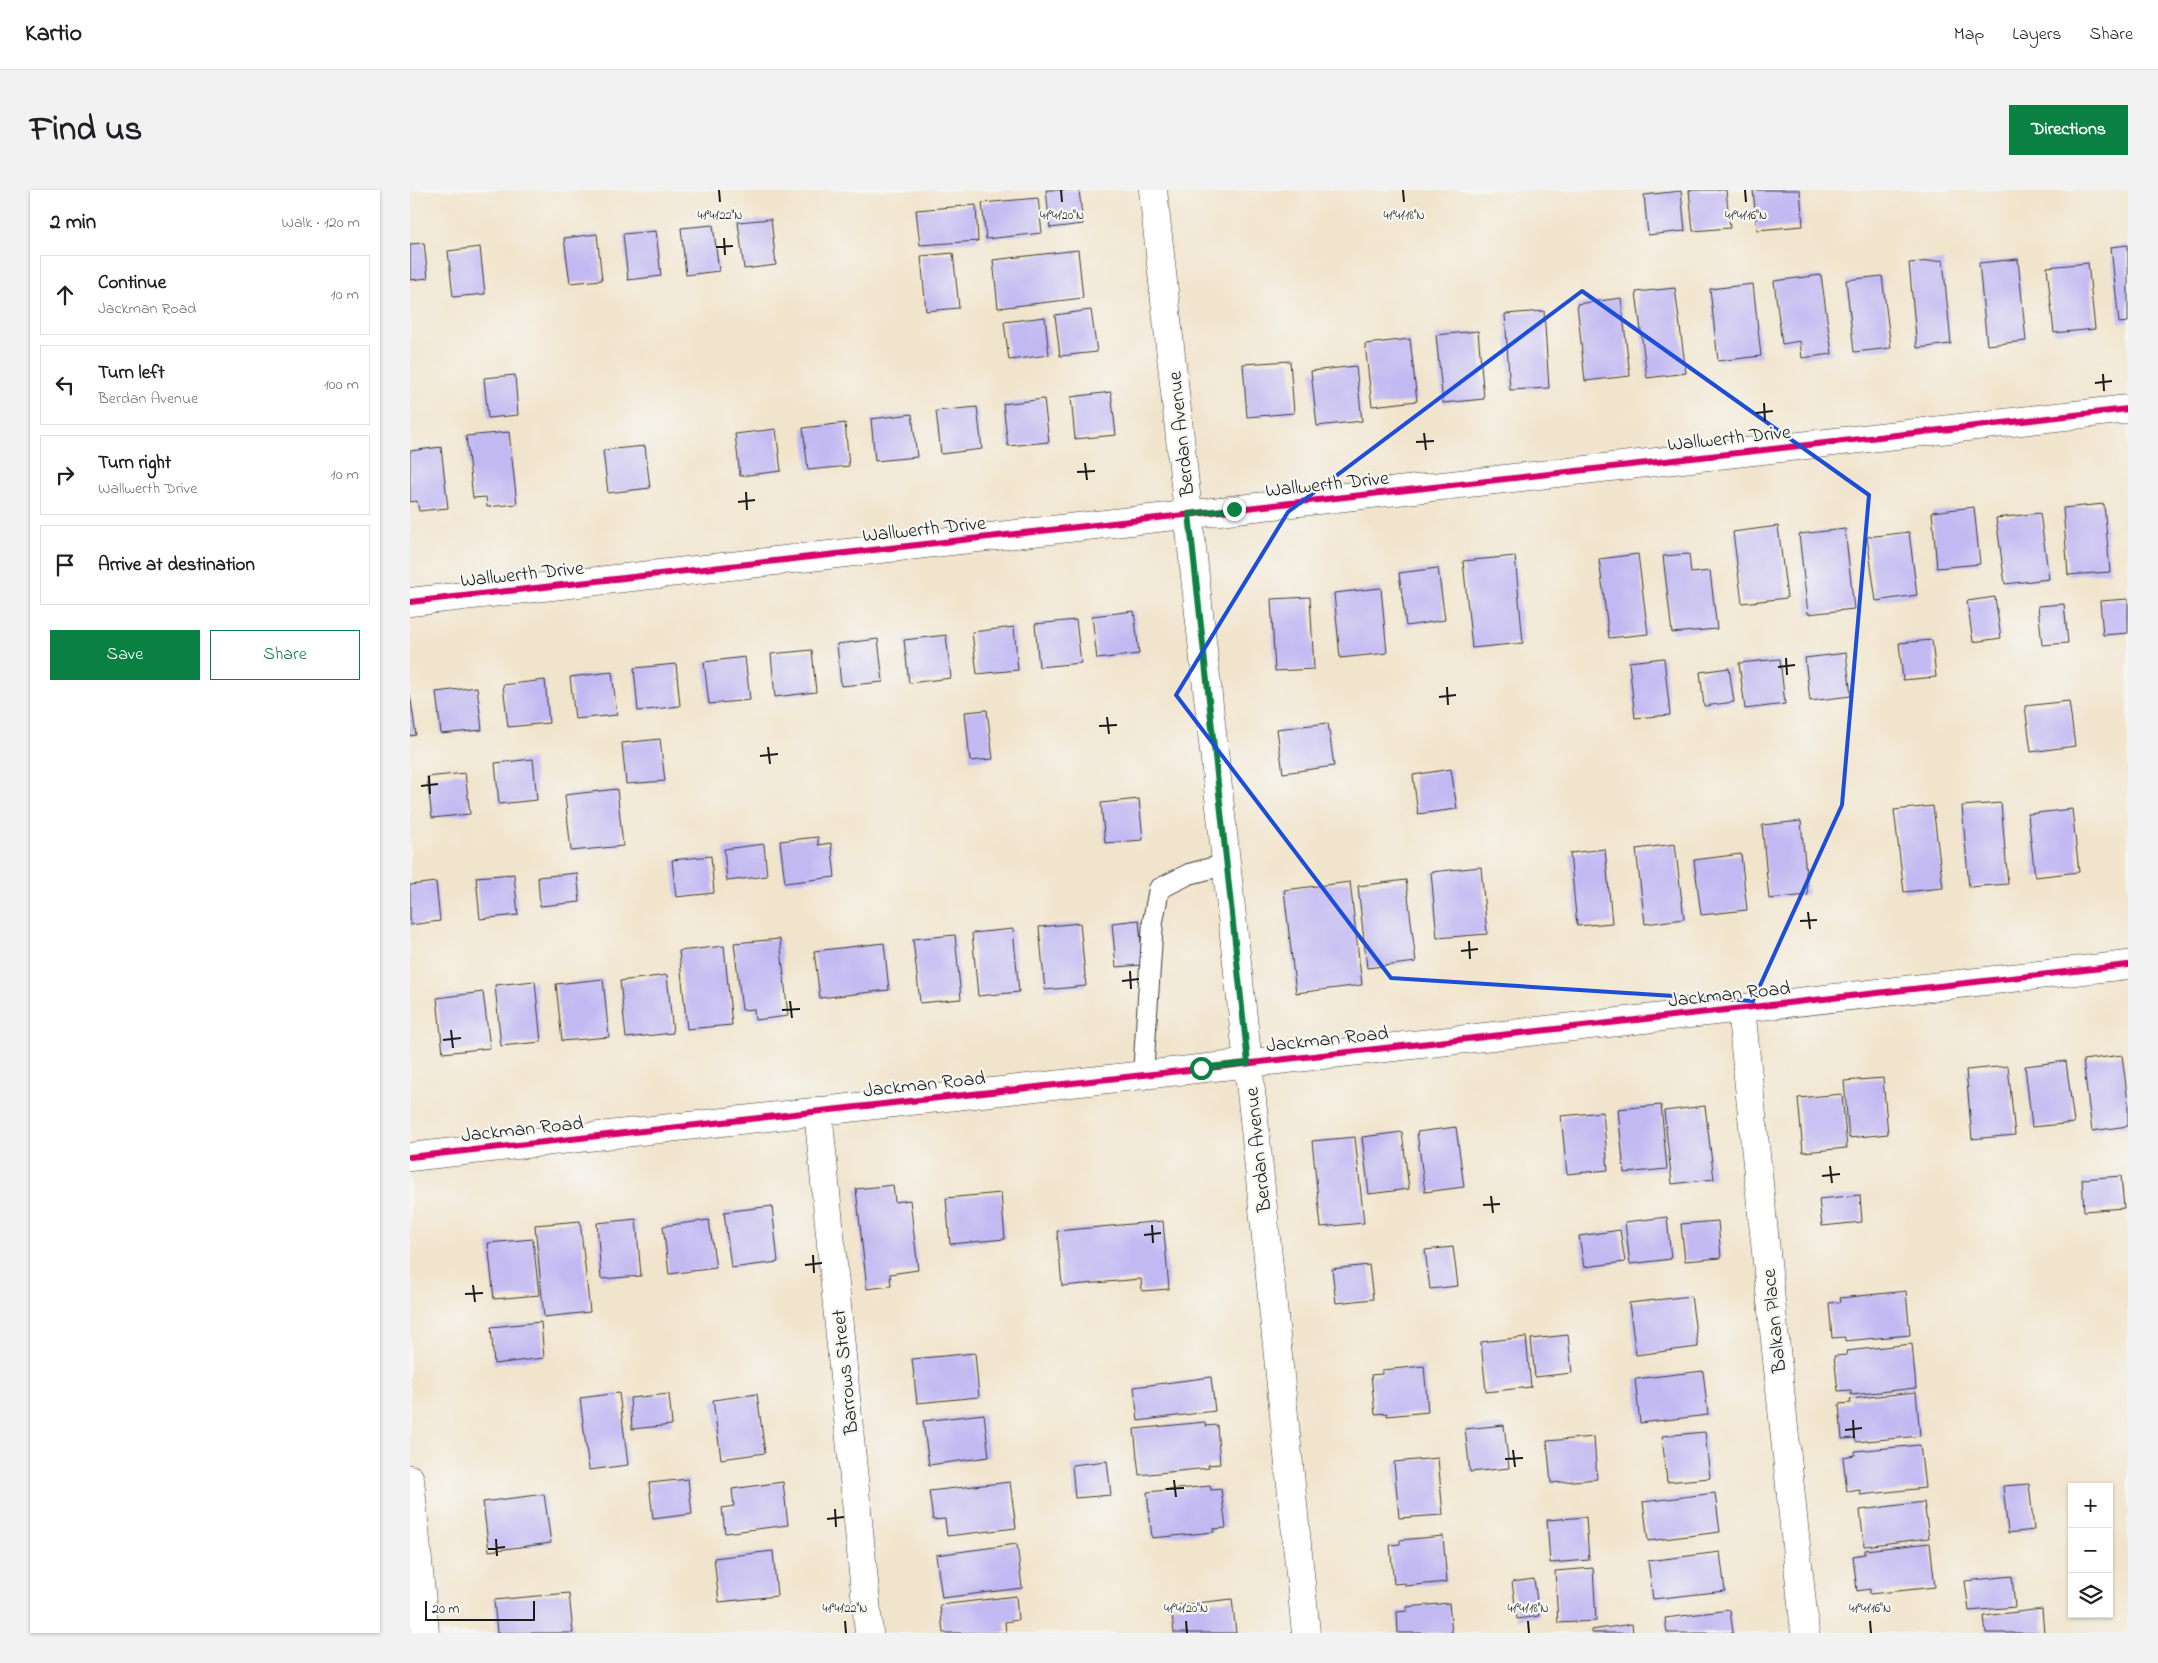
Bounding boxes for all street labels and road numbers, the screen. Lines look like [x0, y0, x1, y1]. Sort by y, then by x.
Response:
street label: Berdan Avenue [1162, 370, 1204, 499]
street label: Wallwerth Drive [1666, 419, 1793, 460]
street label: Wallwerth Drive [1264, 465, 1391, 506]
street label: Wallwerth Drive [861, 510, 988, 551]
street label: Wallwerth Drive [459, 555, 586, 596]
street label: Jackman Road [1667, 975, 1792, 1016]
street label: Jackman Road [1265, 1020, 1390, 1061]
street label: Jackman Road [862, 1065, 987, 1106]
street label: Berdan Avenue [1239, 1086, 1281, 1215]
street label: Jackman Road [460, 1110, 585, 1151]
street label: Balkan Place [1756, 1267, 1795, 1375]
street label: Barrows Street [825, 1307, 868, 1437]

